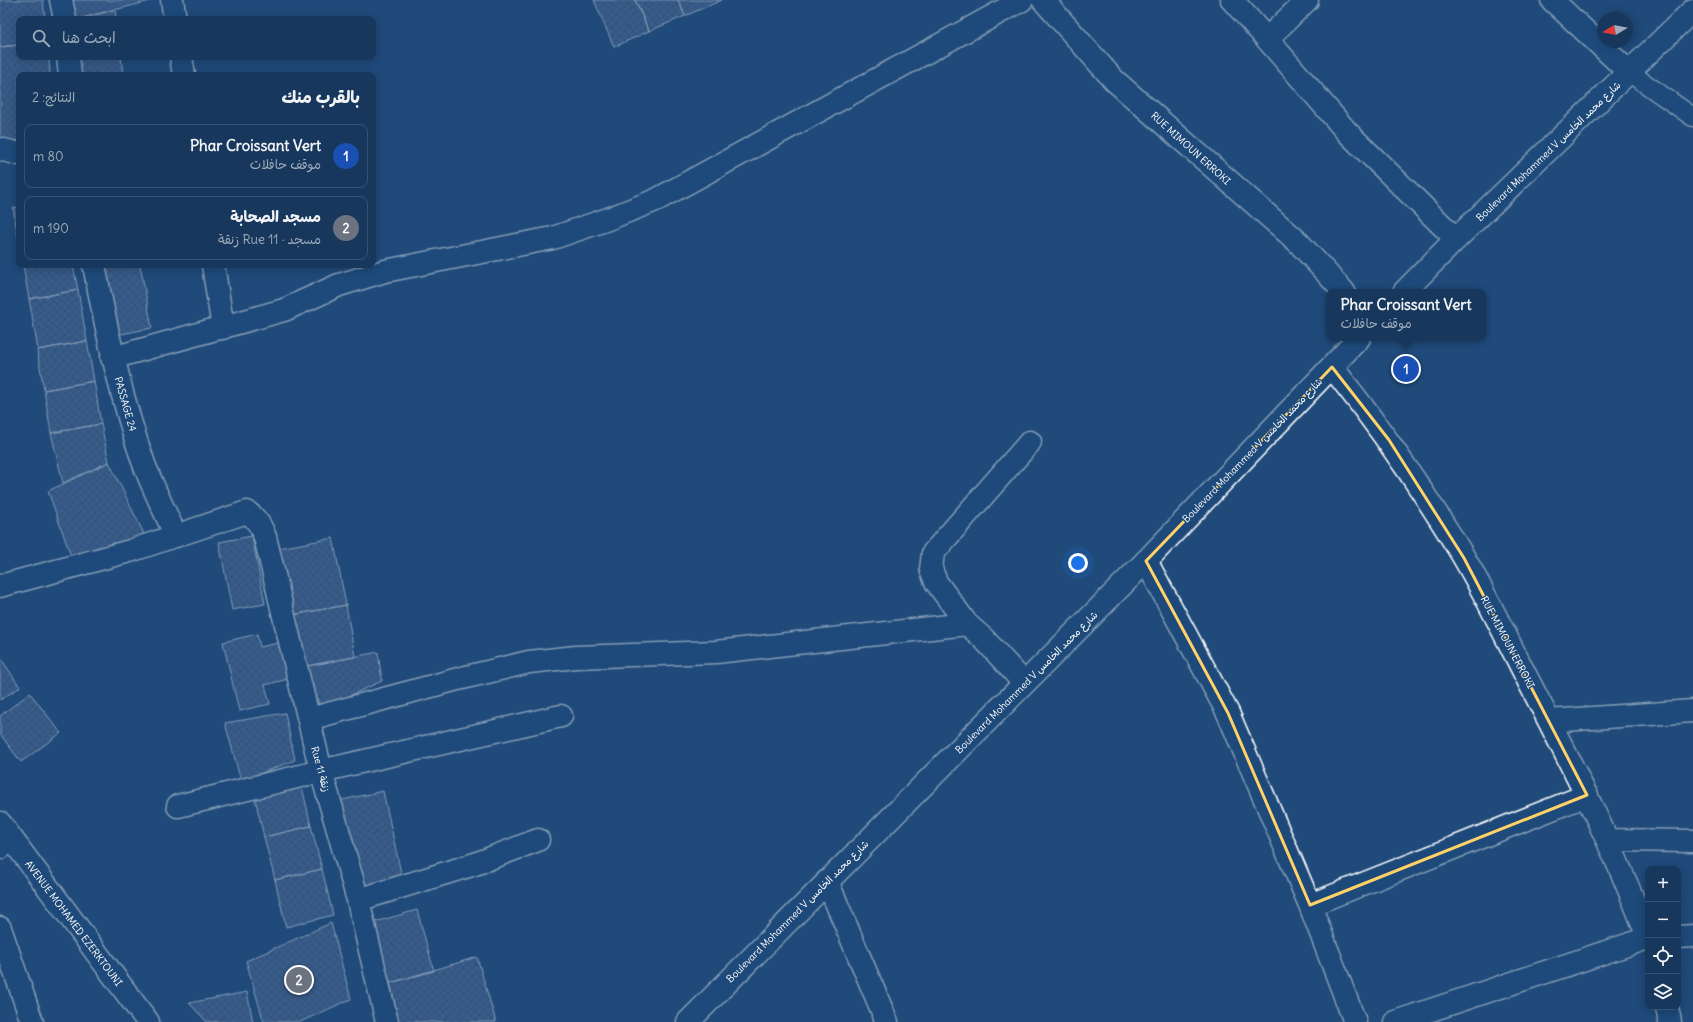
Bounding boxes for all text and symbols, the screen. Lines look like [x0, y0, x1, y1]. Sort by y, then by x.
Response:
north arrow [1597, 12, 1633, 48]
search box [16, 16, 376, 60]
icon: search [30, 27, 52, 49]
text: ابحث هنا [62, 28, 116, 47]
street label: Boulevard Mohammed V شارع محمد الخامس [1473, 78, 1624, 225]
text: بالقرب منك [281, 86, 360, 108]
text: النتائج: 2 [32, 89, 75, 106]
street label: RUE MIMOUN ERROKI [1148, 109, 1233, 188]
text: Phar Croissant Vert [190, 136, 321, 155]
text: 80 m [33, 148, 64, 165]
text: 1 [343, 148, 349, 165]
text: موقف حافلات [250, 156, 321, 173]
text: مسجد الصحابة [230, 207, 321, 226]
text: 190 m [33, 220, 69, 237]
text: 2 [342, 220, 350, 237]
text: مسجد · Rue 11 زنقة [218, 231, 321, 248]
popup [1326, 289, 1486, 341]
text: Phar Croissant Vert [1341, 295, 1471, 314]
text: موقف حافلات [1341, 315, 1412, 332]
pin: 1 [1393, 354, 1419, 384]
street label: PASSAGE 24 [112, 375, 140, 433]
street label: Boulevard Mohammed V شارع محمد الخامس [1180, 375, 1326, 526]
your location [1068, 553, 1088, 573]
street label: RUE MIMOUN ERROKI [1478, 594, 1537, 691]
street label: Boulevard Mohammed V شارع محمد الخامس [952, 608, 1101, 757]
street label: Rue 11 زنقة [308, 745, 333, 793]
street label: Boulevard Mohammed V شارع محمد الخامس [723, 837, 872, 986]
street label: AVENUE MOHAMED EZERKTOUNI [22, 858, 125, 989]
map controls [1645, 866, 1681, 1010]
button: + [1645, 866, 1681, 902]
button: − [1645, 902, 1681, 938]
button: locate [1645, 938, 1681, 974]
pin: 2 [286, 965, 312, 995]
button: layers [1645, 974, 1681, 1010]

